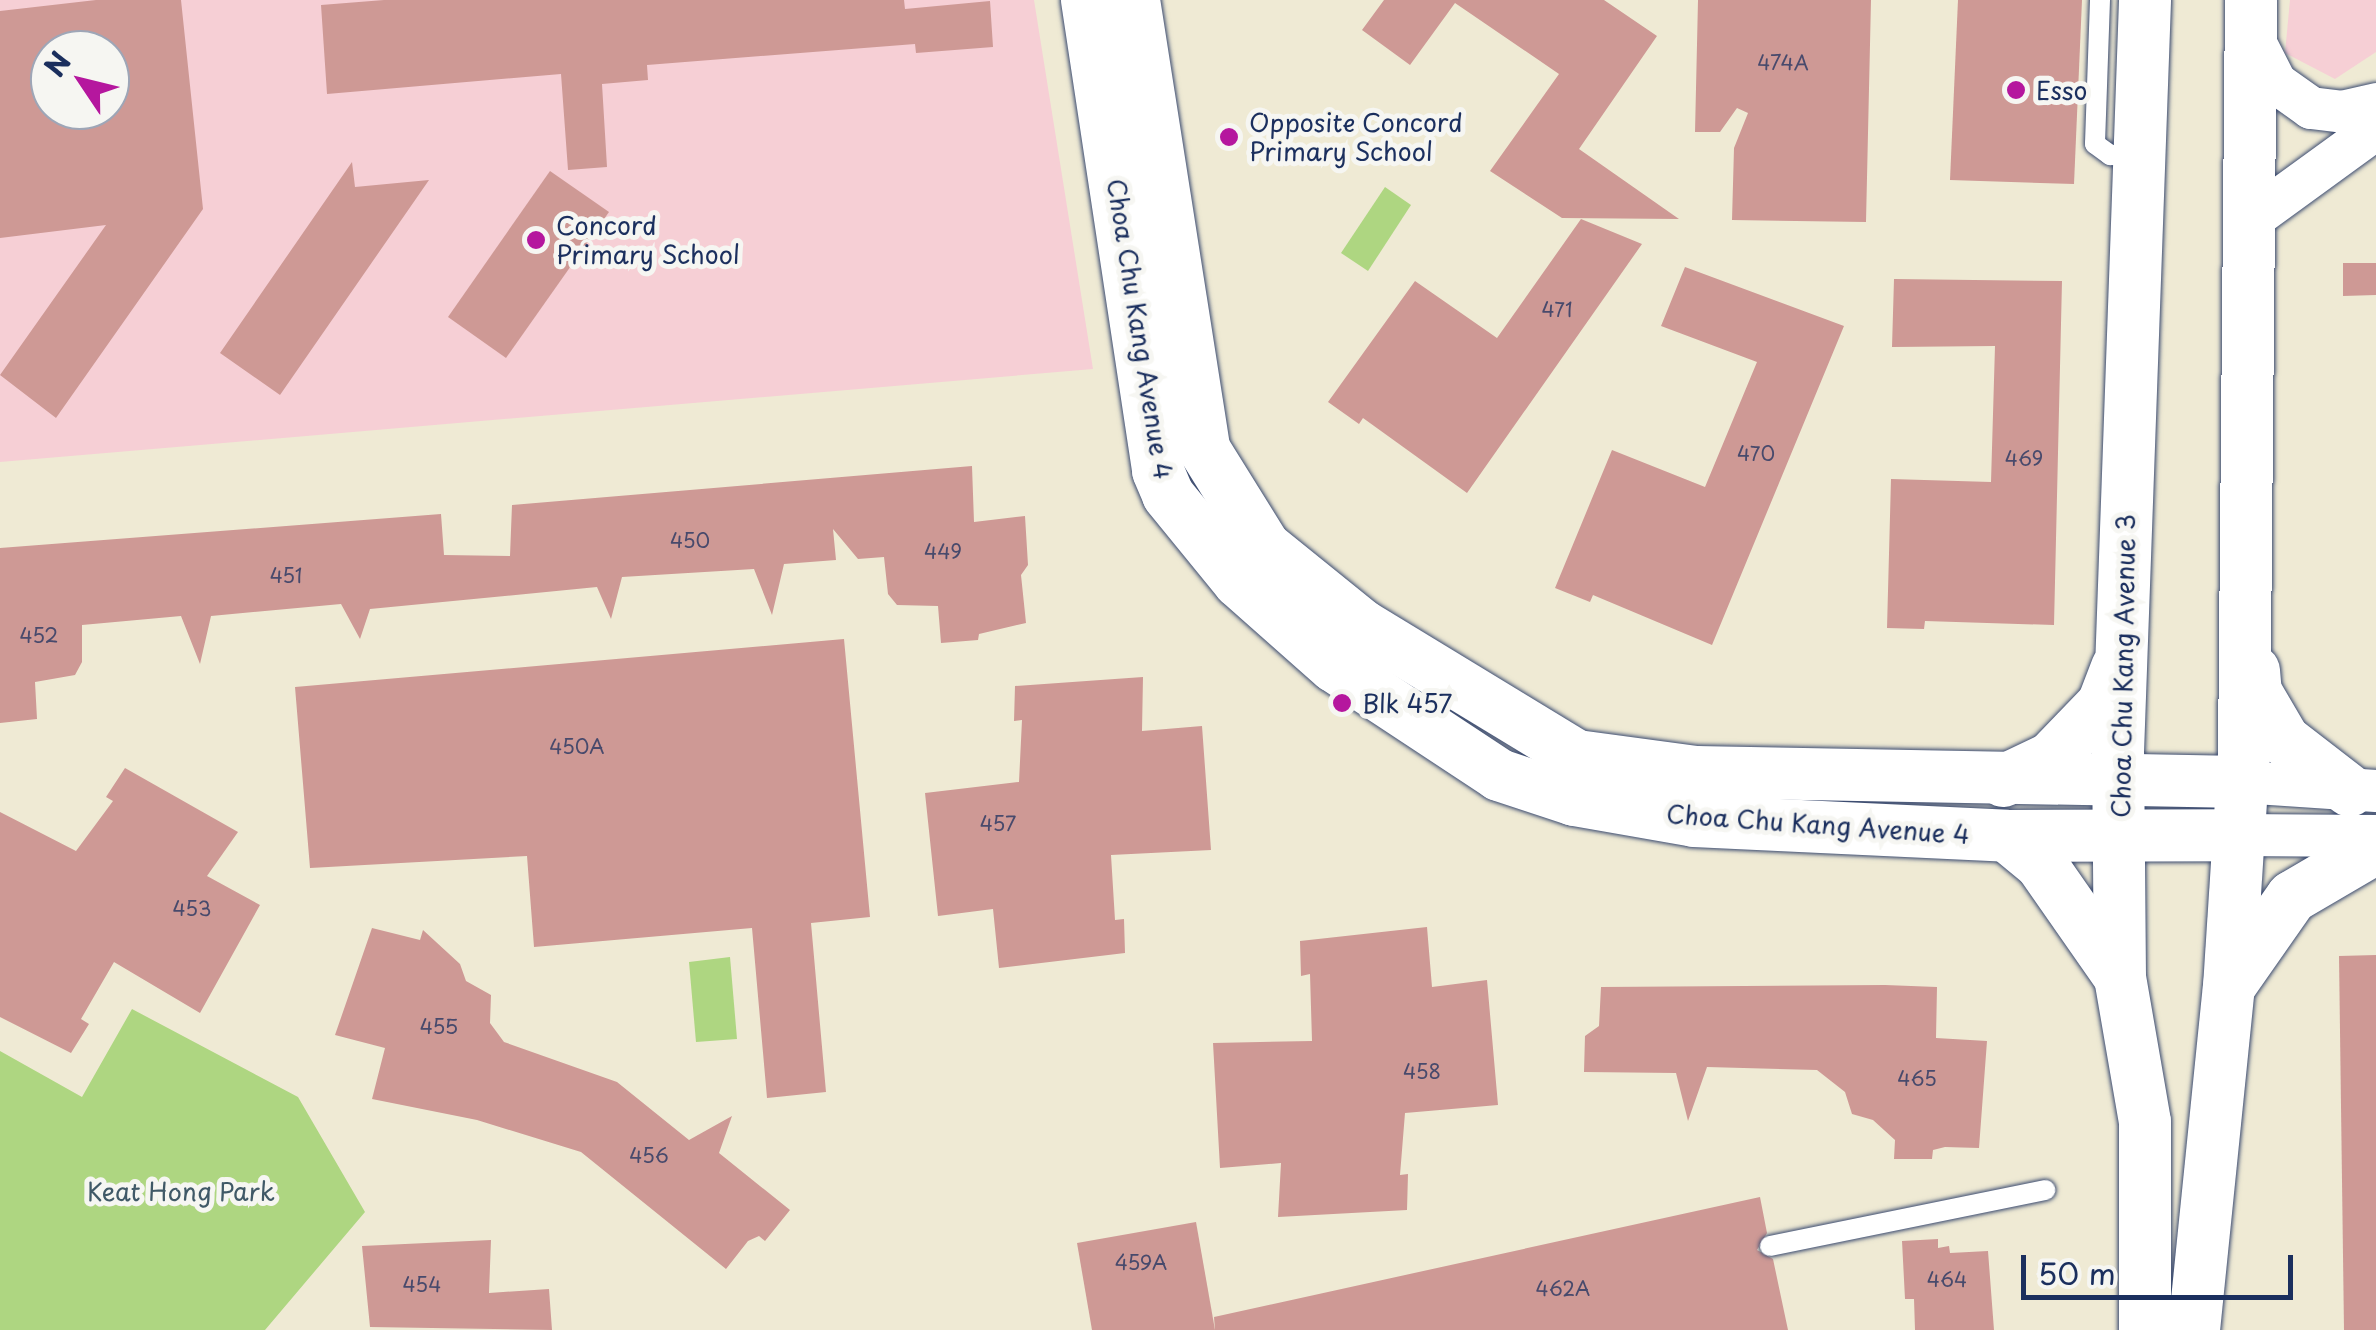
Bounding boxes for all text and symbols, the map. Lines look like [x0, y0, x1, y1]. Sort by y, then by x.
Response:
north arrow [30, 30, 130, 130]
text: N [33, 42, 81, 85]
house number: 474A [1757, 50, 1809, 74]
place label: Esso [2036, 75, 2087, 105]
marker: Esso [2005, 79, 2027, 101]
place label: Opposite Concord Primary School [1249, 108, 1465, 167]
marker: Opposite Concord Primary School [1218, 126, 1240, 148]
street label: Choa Chu Kang Avenue 4 [1101, 176, 1179, 482]
place label: Concord Primary School [556, 211, 740, 270]
marker: Concord Primary School [525, 229, 547, 251]
house number: 471 [1541, 297, 1573, 321]
house number: 470 [1737, 441, 1775, 465]
house number: 469 [2005, 446, 2043, 470]
street label: Choa Chu Kang Avenue 3 [2105, 513, 2141, 819]
house number: 450 [670, 528, 710, 552]
house number: 449 [924, 539, 962, 563]
house number: 451 [270, 563, 302, 587]
house number: 452 [19, 623, 59, 647]
place label: Blk 457 [1362, 688, 1454, 718]
marker: Blk 457 [1331, 692, 1353, 714]
house number: 450A [549, 734, 605, 758]
street label: Choa Chu Kang Avenue 4 [1665, 798, 1971, 850]
house number: 457 [980, 811, 1016, 835]
house number: 453 [173, 896, 211, 920]
house number: 455 [420, 1014, 458, 1038]
house number: 458 [1403, 1059, 1441, 1083]
house number: 465 [1897, 1066, 1937, 1090]
house number: 456 [629, 1143, 669, 1167]
park label: Keat Hong Park [87, 1176, 275, 1206]
scale bar [2026, 1235, 2298, 1297]
house number: 459A [1115, 1250, 1167, 1274]
text: 50 m [2038, 1250, 2116, 1295]
house number: 464 [1927, 1267, 1967, 1291]
house number: 454 [403, 1272, 441, 1296]
house number: 462A [1536, 1276, 1590, 1300]

